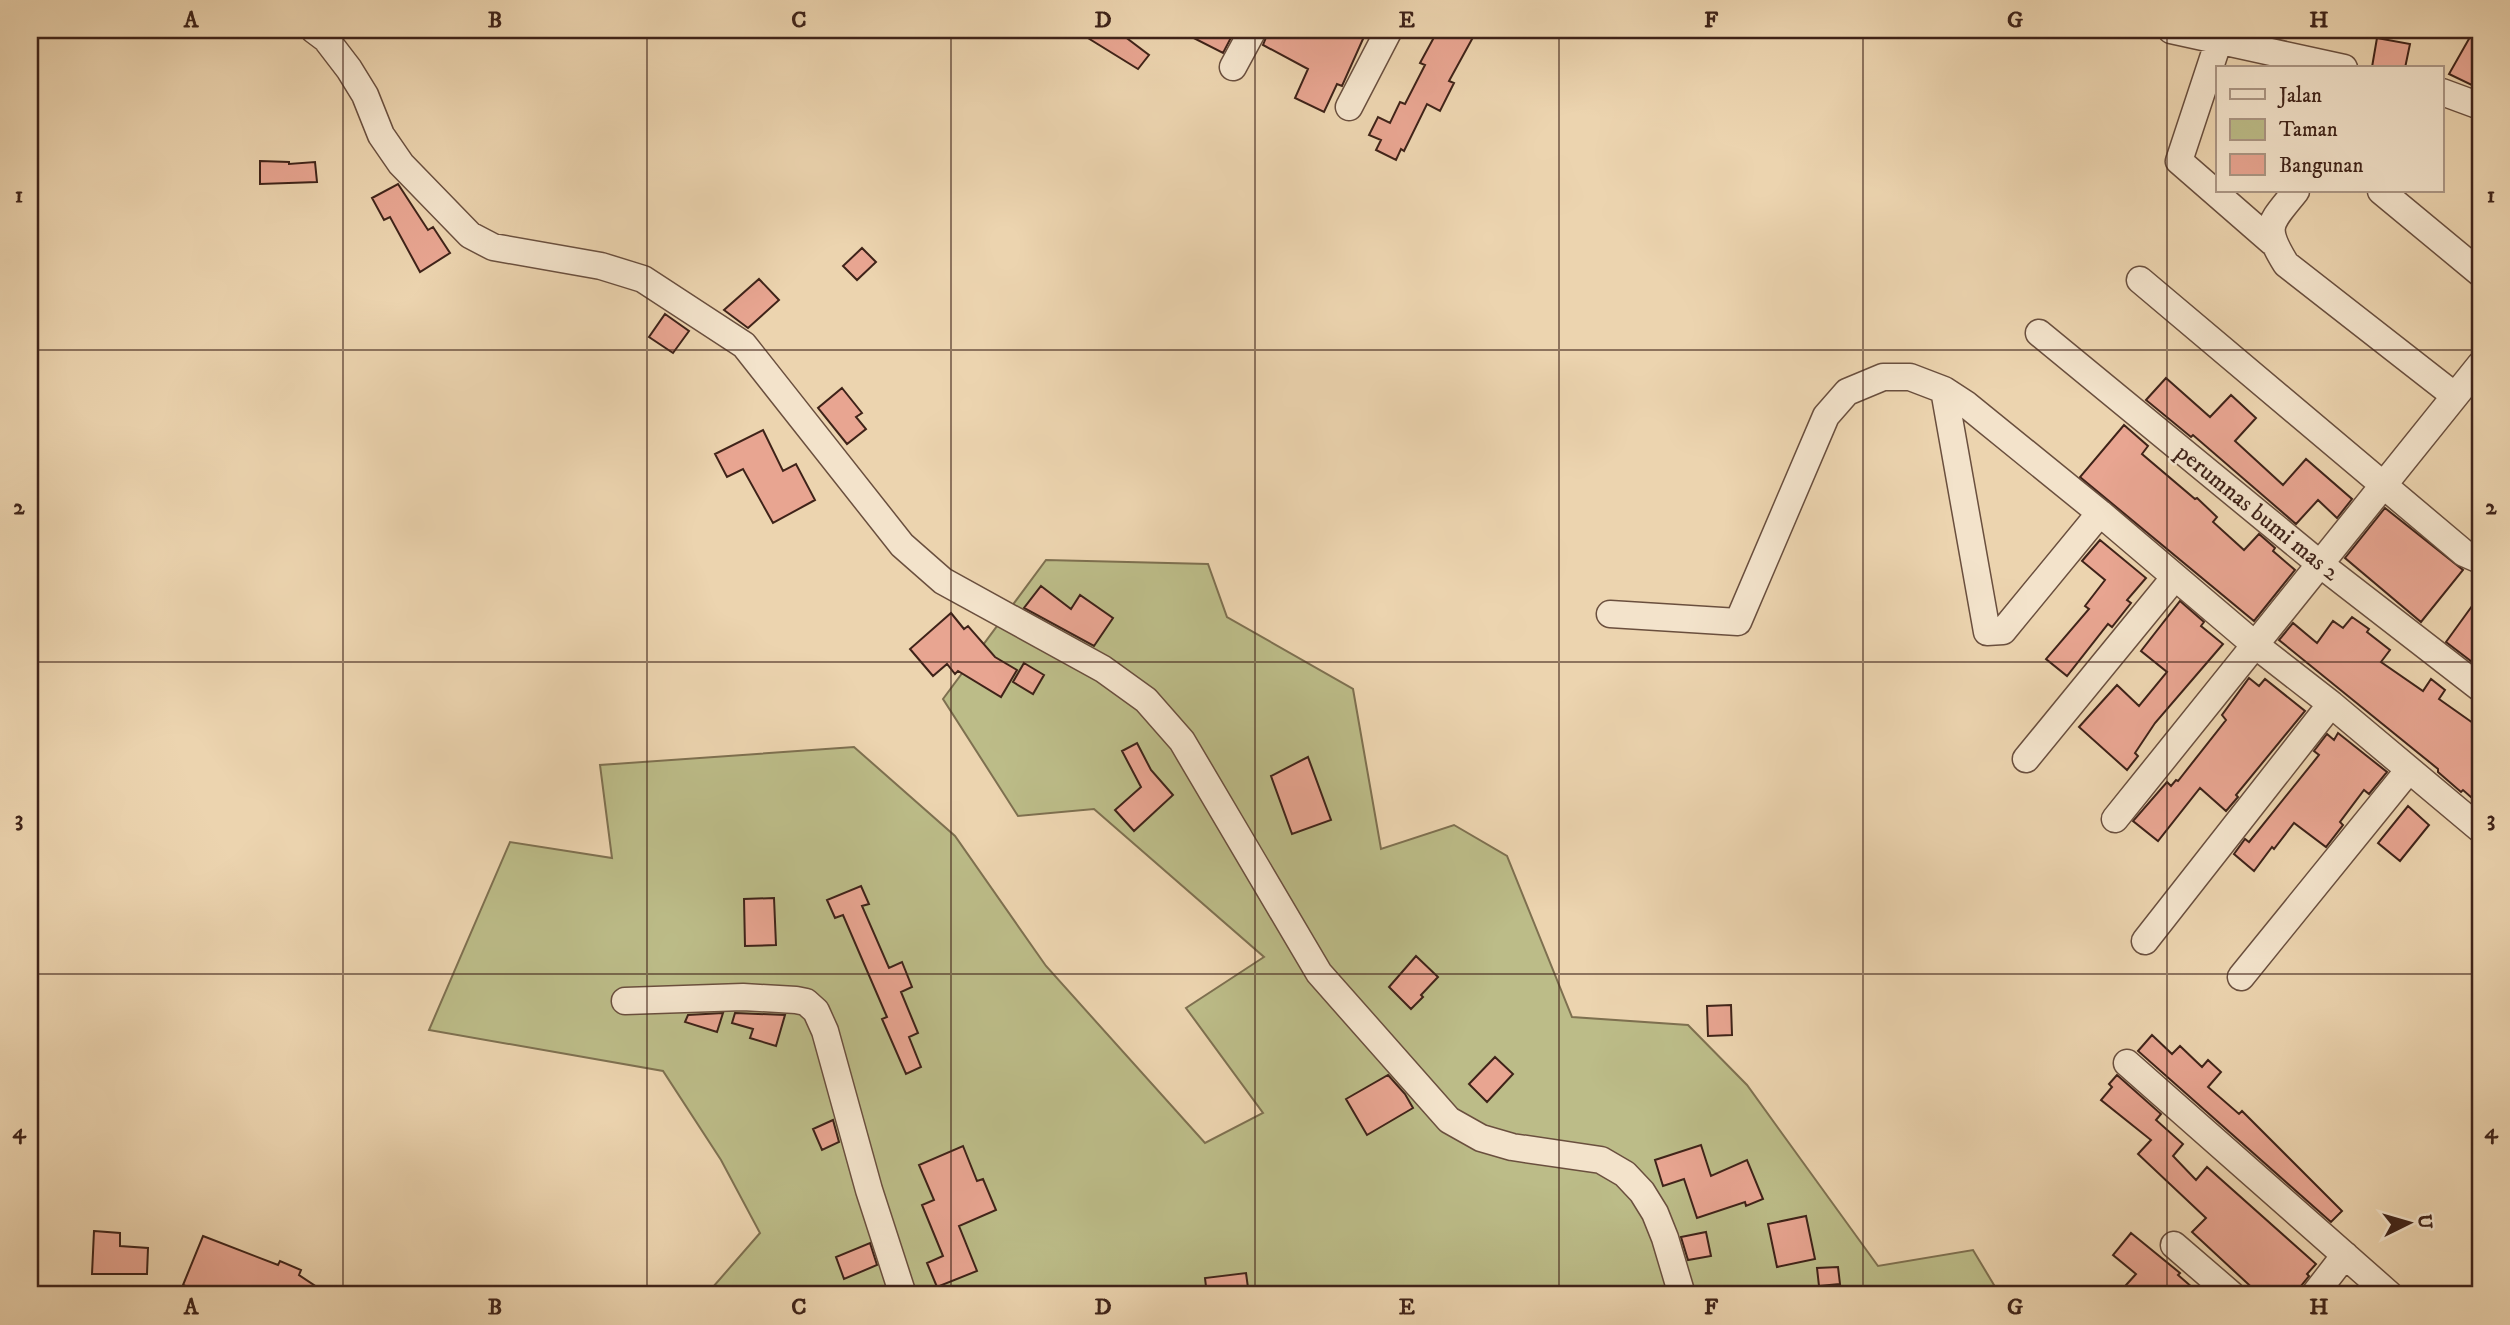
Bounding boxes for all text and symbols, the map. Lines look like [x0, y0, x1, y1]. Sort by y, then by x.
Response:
text: A [183, 6, 200, 35]
text: B [488, 6, 502, 35]
text: C [791, 6, 807, 35]
text: D [1094, 6, 1112, 35]
text: E [1399, 6, 1415, 35]
text: F [1704, 6, 1719, 35]
text: G [2007, 6, 2023, 35]
text: H [2309, 6, 2329, 35]
legend [2216, 66, 2444, 192]
text: Jalan [2277, 83, 2322, 109]
text: Taman [2279, 117, 2338, 143]
text: Bangunan [2279, 153, 2363, 179]
text: 1 [15, 181, 23, 210]
text: 1 [2487, 181, 2495, 210]
street label: perumnas bumi mas 2 [2169, 437, 2345, 588]
text: 2 [13, 493, 25, 522]
text: 2 [2485, 493, 2497, 522]
text: 3 [15, 805, 23, 834]
text: 3 [2487, 805, 2495, 834]
text: 4 [12, 1117, 27, 1146]
text: 4 [2484, 1117, 2499, 1146]
north arrow [2374, 1188, 2444, 1258]
text: U [2412, 1213, 2437, 1230]
text: A [183, 1293, 200, 1322]
text: B [488, 1293, 502, 1322]
text: C [791, 1293, 807, 1322]
text: D [1094, 1293, 1112, 1322]
text: E [1399, 1293, 1415, 1322]
text: F [1704, 1293, 1719, 1322]
text: G [2007, 1293, 2023, 1322]
text: H [2309, 1293, 2329, 1322]

